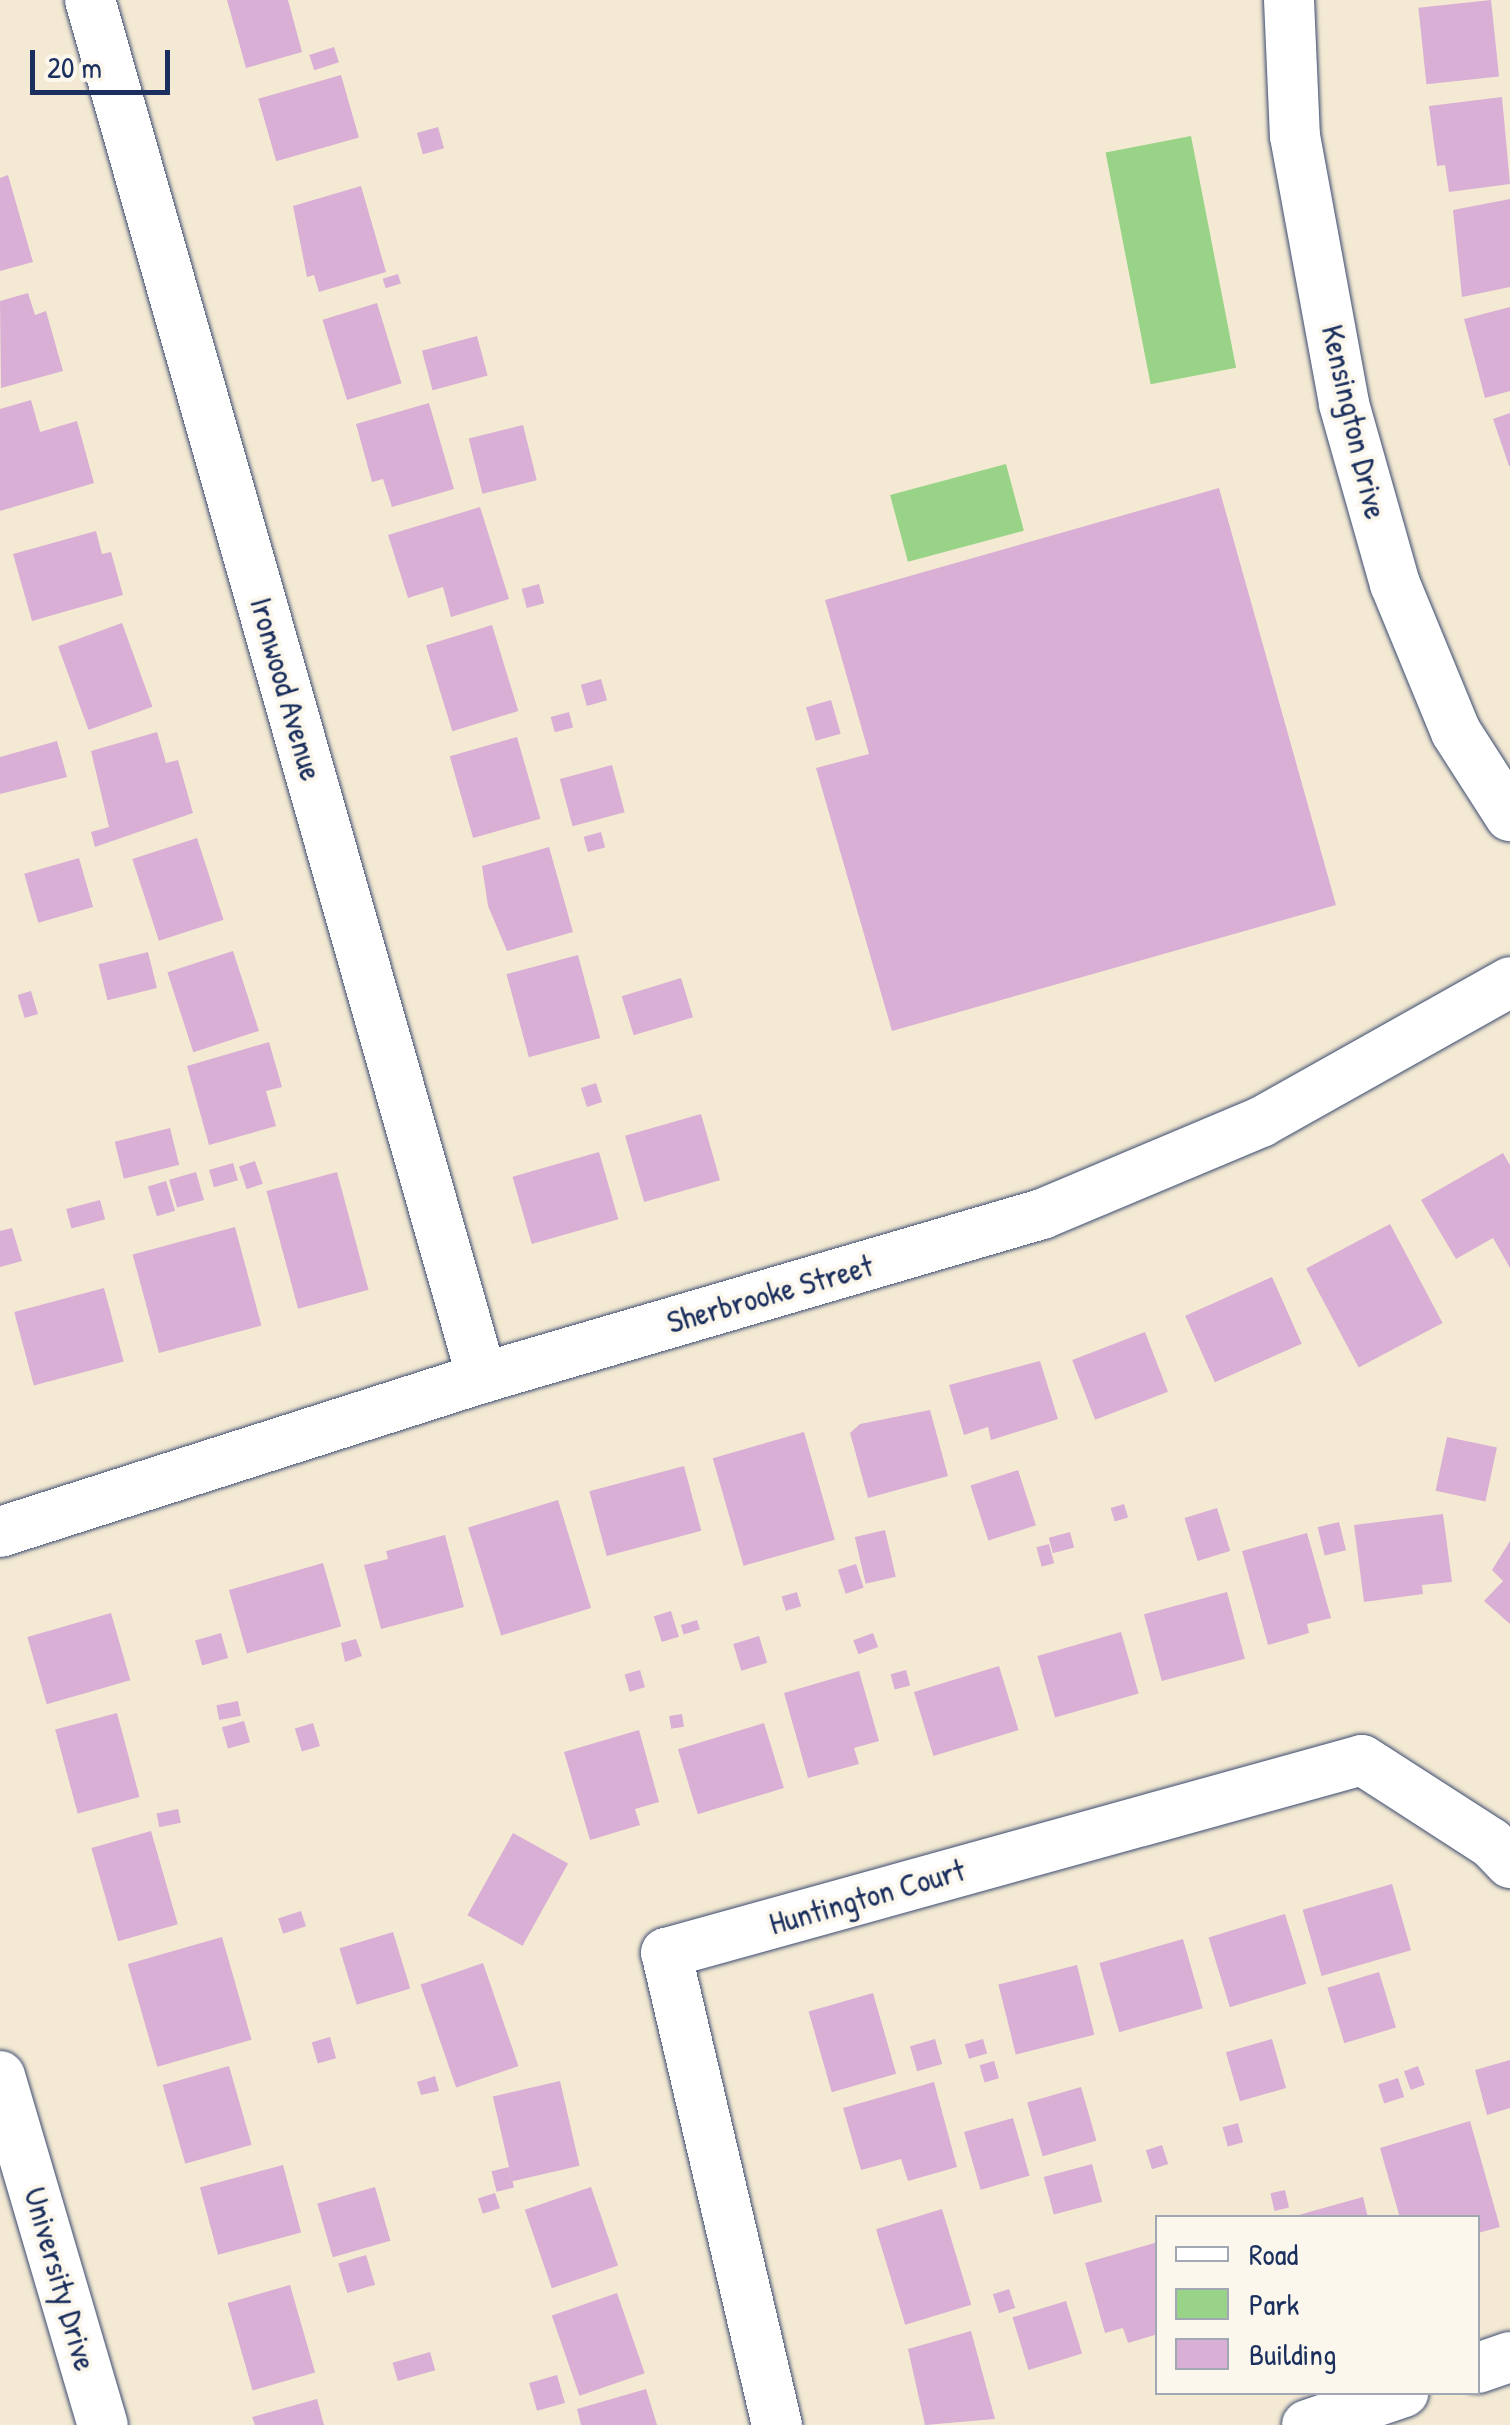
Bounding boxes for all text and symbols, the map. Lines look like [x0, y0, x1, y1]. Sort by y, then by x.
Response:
scale bar [35, 30, 175, 92]
text: 20 m [47, 47, 102, 87]
street label: Kensington Drive [1313, 321, 1395, 523]
street label: Ironwood Avenue [242, 593, 330, 785]
street label: Sherbrooke Street [663, 1246, 877, 1342]
street label: Huntington Court [765, 1851, 969, 1943]
street label: University Drive [16, 2183, 104, 2375]
legend [1155, 2215, 1480, 2395]
text: Road [1249, 2234, 1298, 2274]
text: Park [1249, 2284, 1299, 2324]
text: Building [1249, 2334, 1336, 2374]

